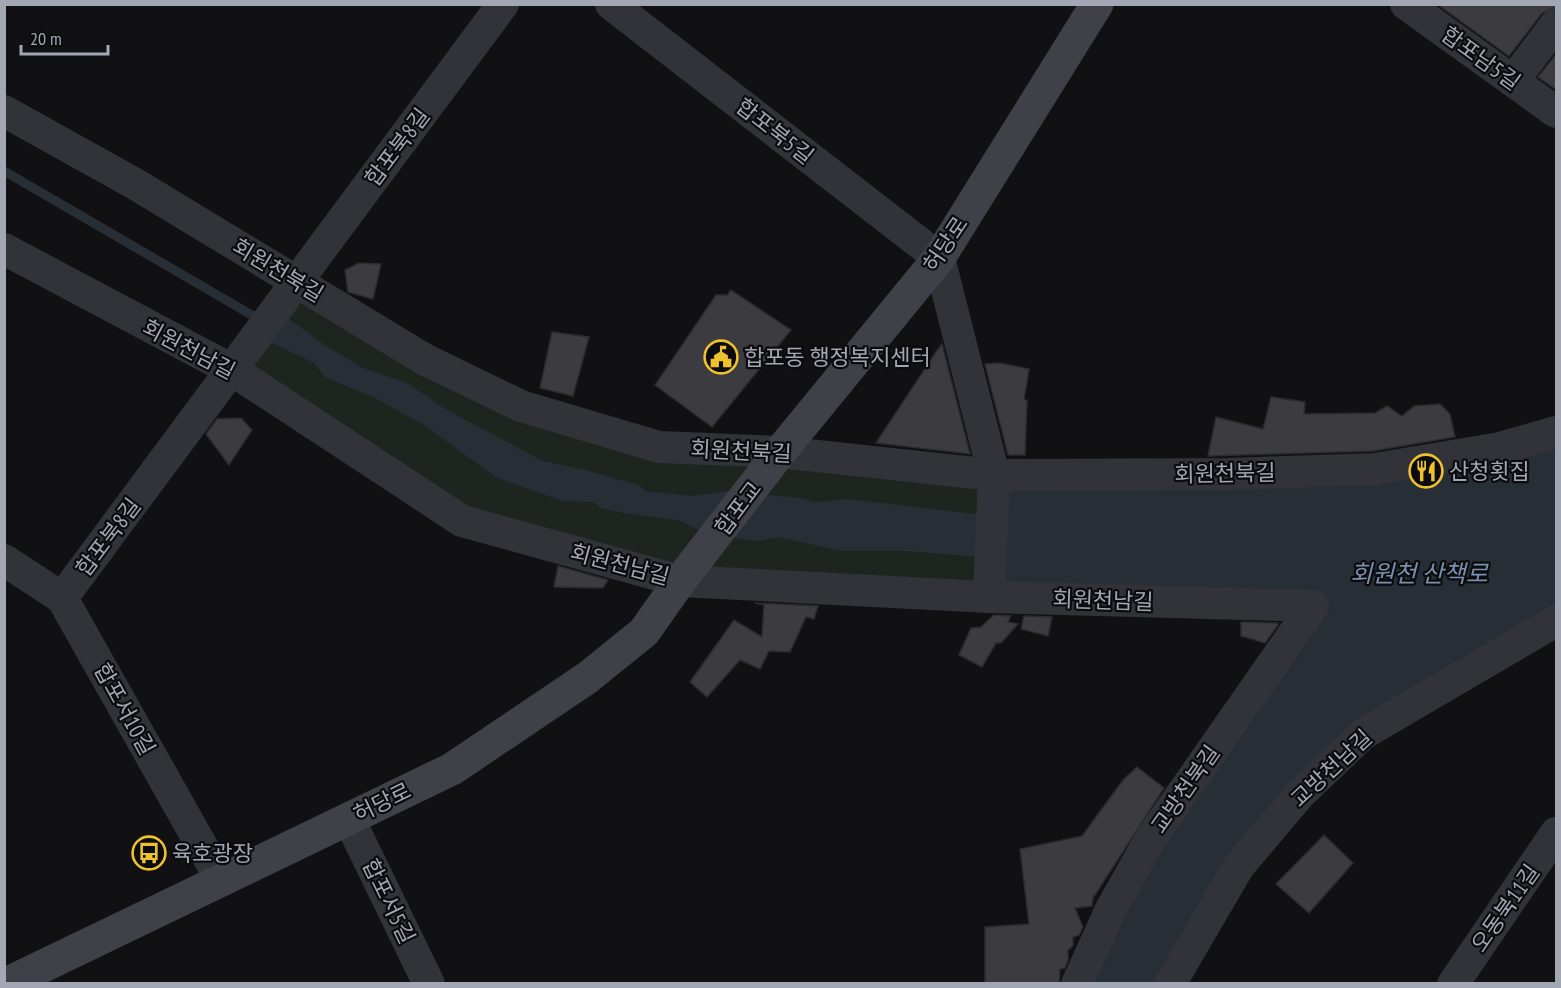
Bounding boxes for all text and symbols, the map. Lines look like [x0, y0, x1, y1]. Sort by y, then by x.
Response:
scale bar [21, 18, 108, 56]
street label: 합포남5길 [1436, 20, 1526, 96]
text: 20 m [30, 27, 62, 50]
street label: 합포북5길 [731, 92, 819, 170]
street label: 합포북8길 [358, 102, 436, 192]
street label: 허당로 [916, 211, 974, 277]
street label: 회원천북길 [227, 232, 329, 308]
street label: 회원천남길 [138, 313, 240, 385]
public building icon: 합포동 행정복지센터 [703, 339, 739, 375]
place label: 합포동 행정복지센터 [744, 343, 931, 371]
street label: 회원천북길 [690, 434, 792, 468]
restaurant icon: 산청횟집 [1408, 453, 1444, 489]
place label: 산청횟집 [1449, 457, 1530, 485]
street label: 회원천북길 [1174, 458, 1276, 488]
street label: 합포교 [709, 475, 767, 541]
street label: 합포북8길 [69, 492, 147, 582]
street label: 회원천남길 [567, 537, 673, 591]
water label: 회원천 산책로 [1350, 558, 1489, 589]
street label: 회원천남길 [1052, 584, 1154, 616]
street label: 합포서10길 [88, 658, 162, 760]
street label: 교방천남길 [1284, 723, 1378, 813]
street label: 교방천북길 [1145, 740, 1225, 838]
street label: 허당로 [349, 776, 415, 828]
bus stop icon: 육호광장 [131, 835, 167, 871]
place label: 육호광장 [172, 839, 253, 867]
street label: 합포서5길 [356, 854, 422, 948]
street label: 오동북11길 [1465, 859, 1545, 957]

